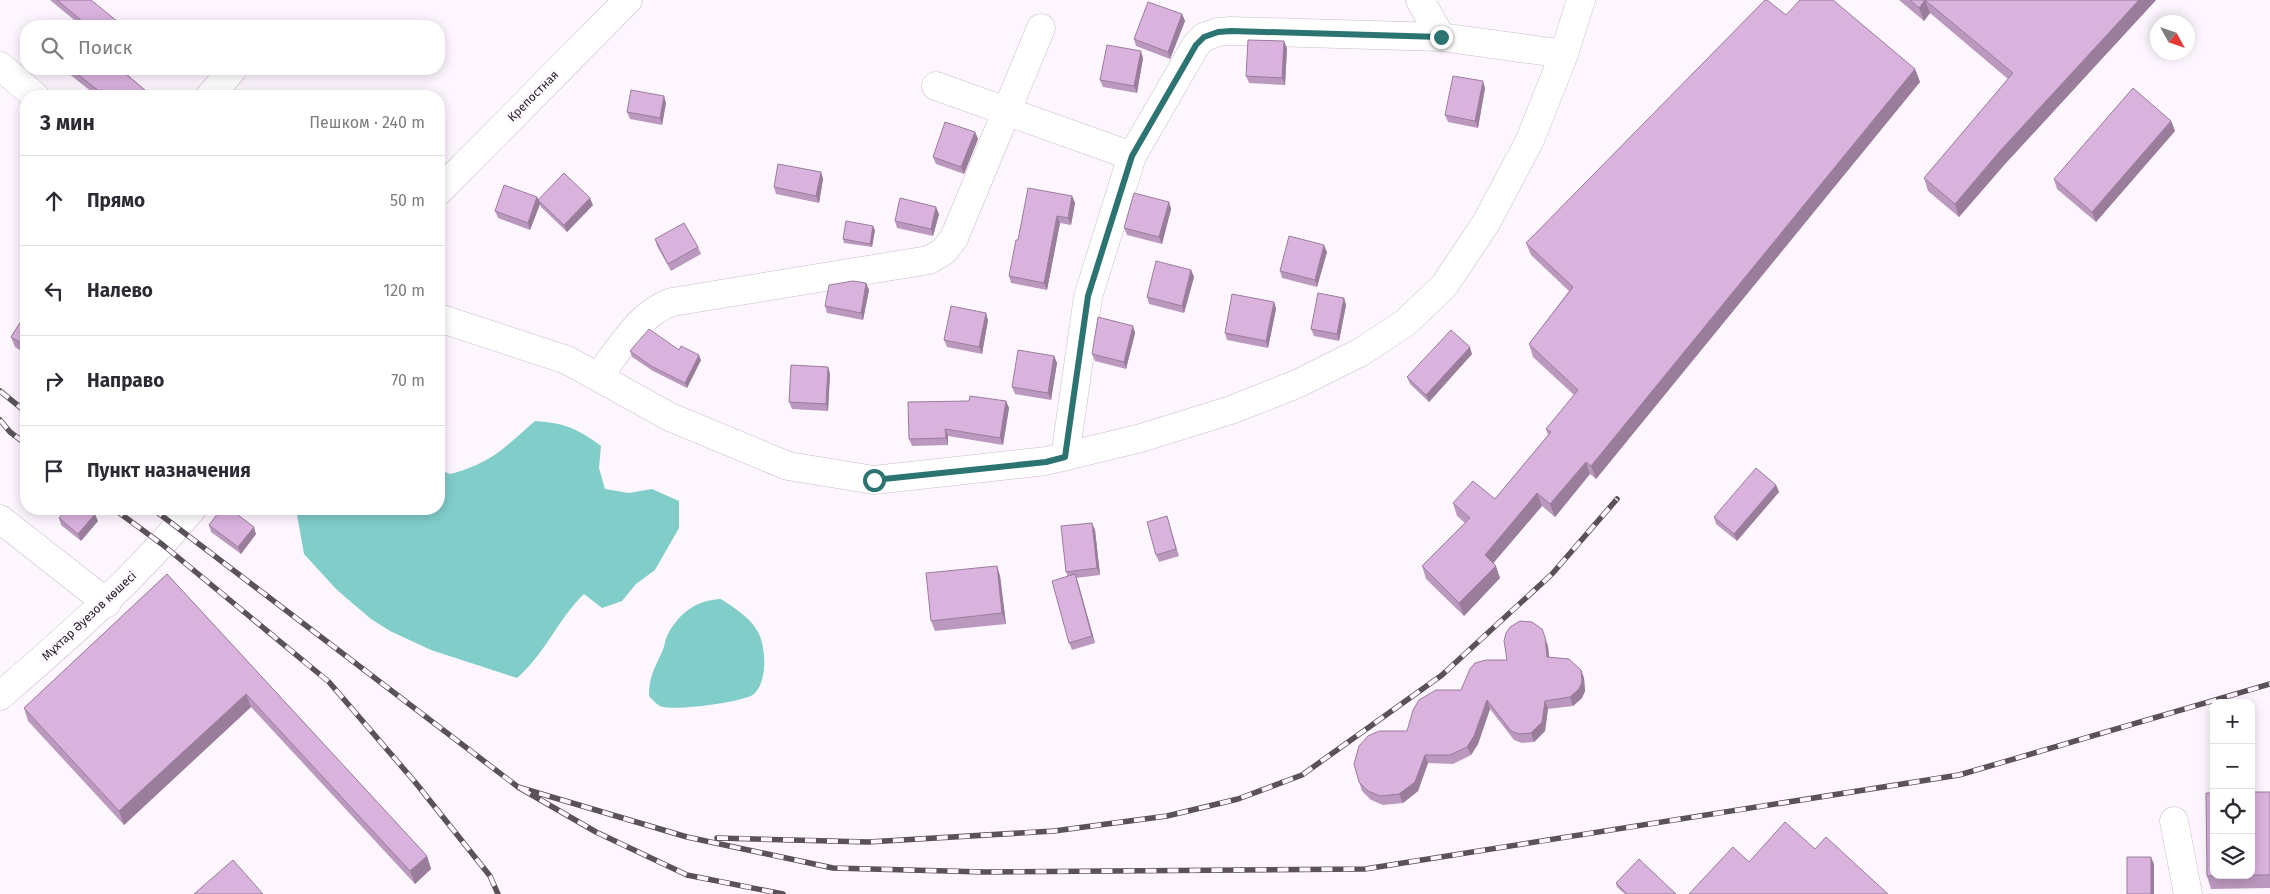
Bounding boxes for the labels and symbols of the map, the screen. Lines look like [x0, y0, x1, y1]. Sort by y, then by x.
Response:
north arrow [2150, 15, 2195, 60]
route end [1430, 26, 1453, 49]
street label: Крепостная [505, 68, 561, 124]
route start [863, 469, 886, 492]
street label: Мұхтар Әуезов көшесі [39, 569, 139, 663]

